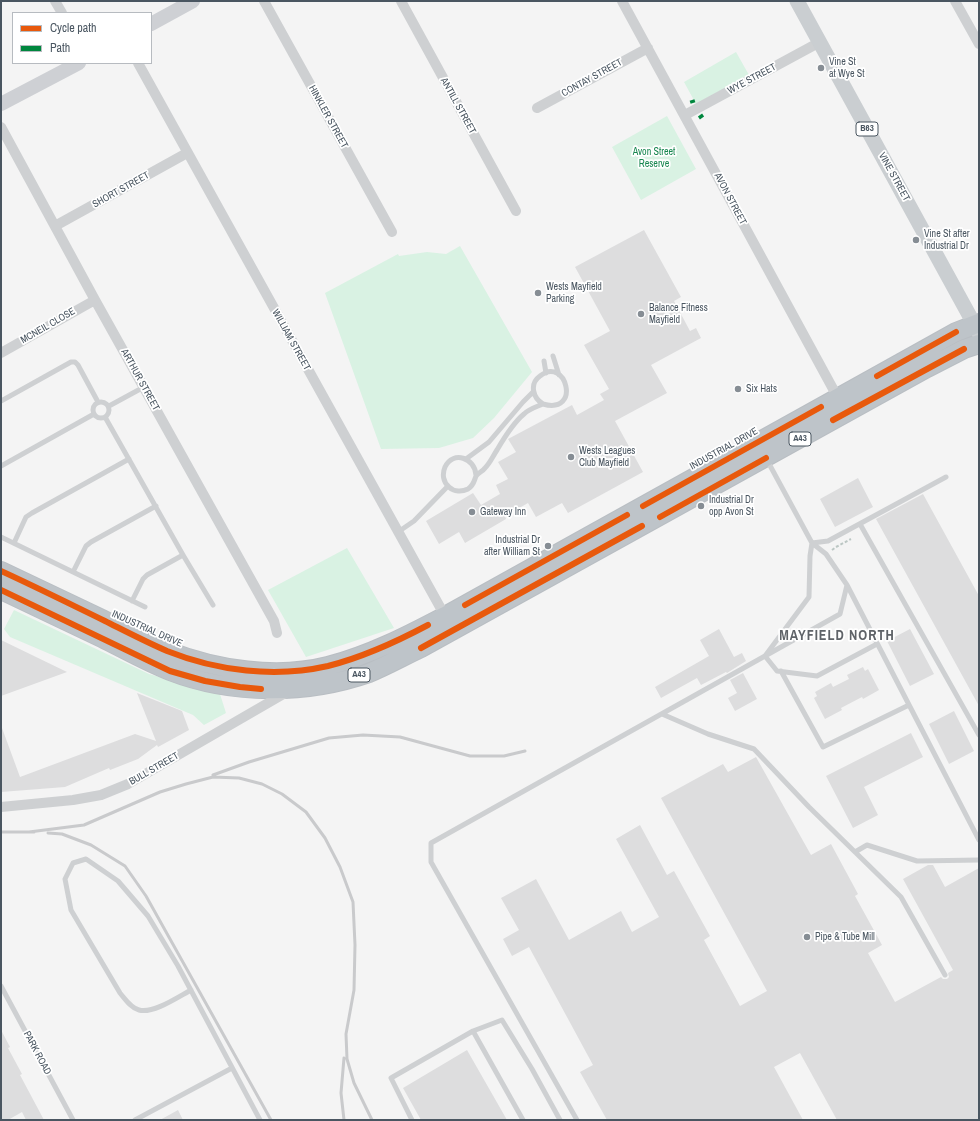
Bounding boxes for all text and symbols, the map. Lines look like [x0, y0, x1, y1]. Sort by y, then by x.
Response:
legend [12, 12, 152, 64]
text: Cycle path [50, 20, 97, 36]
text: Path [50, 40, 70, 56]
street label: CONTAY STREET [560, 56, 624, 100]
place label: Vine St at Wye St [829, 56, 864, 80]
street label: WYE STREET [726, 61, 778, 97]
marker: Vine St at Wye St [816, 63, 826, 73]
street label: ANTILL STREET [438, 76, 478, 136]
street label: HINKLER STREET [306, 83, 350, 151]
road number: B63 [856, 122, 878, 136]
park label: Avon Street Reserve [633, 146, 675, 170]
street label: VINE STREET [876, 151, 912, 203]
street label: SHORT STREET [90, 169, 152, 211]
street label: AVON STREET [711, 171, 749, 227]
place label: Vine St after Industrial Dr [924, 228, 969, 252]
marker: Vine St after Industrial Dr [911, 235, 921, 245]
place label: Wests Mayfield Parking [546, 281, 602, 304]
marker: Wests Mayfield Parking [533, 288, 543, 298]
place label: Balance Fitness Mayfield [649, 302, 708, 326]
street label: MCNEIL CLOSE [19, 306, 77, 346]
street label: WILLIAM STREET [269, 307, 313, 373]
marker: Balance Fitness Mayfield [636, 309, 646, 319]
street label: ARTHUR STREET [118, 347, 162, 413]
place label: Six Hats [746, 383, 777, 395]
marker: Six Hats [733, 384, 743, 394]
street label: INDUSTRIAL DRIVE [688, 425, 760, 473]
road number: A43 [789, 432, 811, 446]
place label: Wests Leagues Club Mayfield [579, 445, 635, 468]
marker: Wests Leagues Club Mayfield [566, 452, 576, 462]
place label: Industrial Dr opp Avon St [709, 494, 754, 518]
marker: Industrial Dr opp Avon St [696, 501, 706, 511]
place label: Gateway Inn [480, 506, 526, 518]
marker: Gateway Inn [467, 507, 477, 517]
place label: Industrial Dr after William St [484, 534, 540, 558]
marker: Industrial Dr after William St [543, 541, 553, 551]
street label: INDUSTRIAL DRIVE [110, 608, 184, 650]
district label: MAYFIELD NORTH [779, 628, 895, 644]
road number: A43 [348, 668, 370, 682]
street label: BULL STREET [127, 750, 181, 788]
place label: Pipe & Tube Mill [815, 931, 875, 943]
marker: Pipe & Tube Mill [802, 932, 812, 942]
street label: PARK ROAD [21, 1029, 53, 1077]

